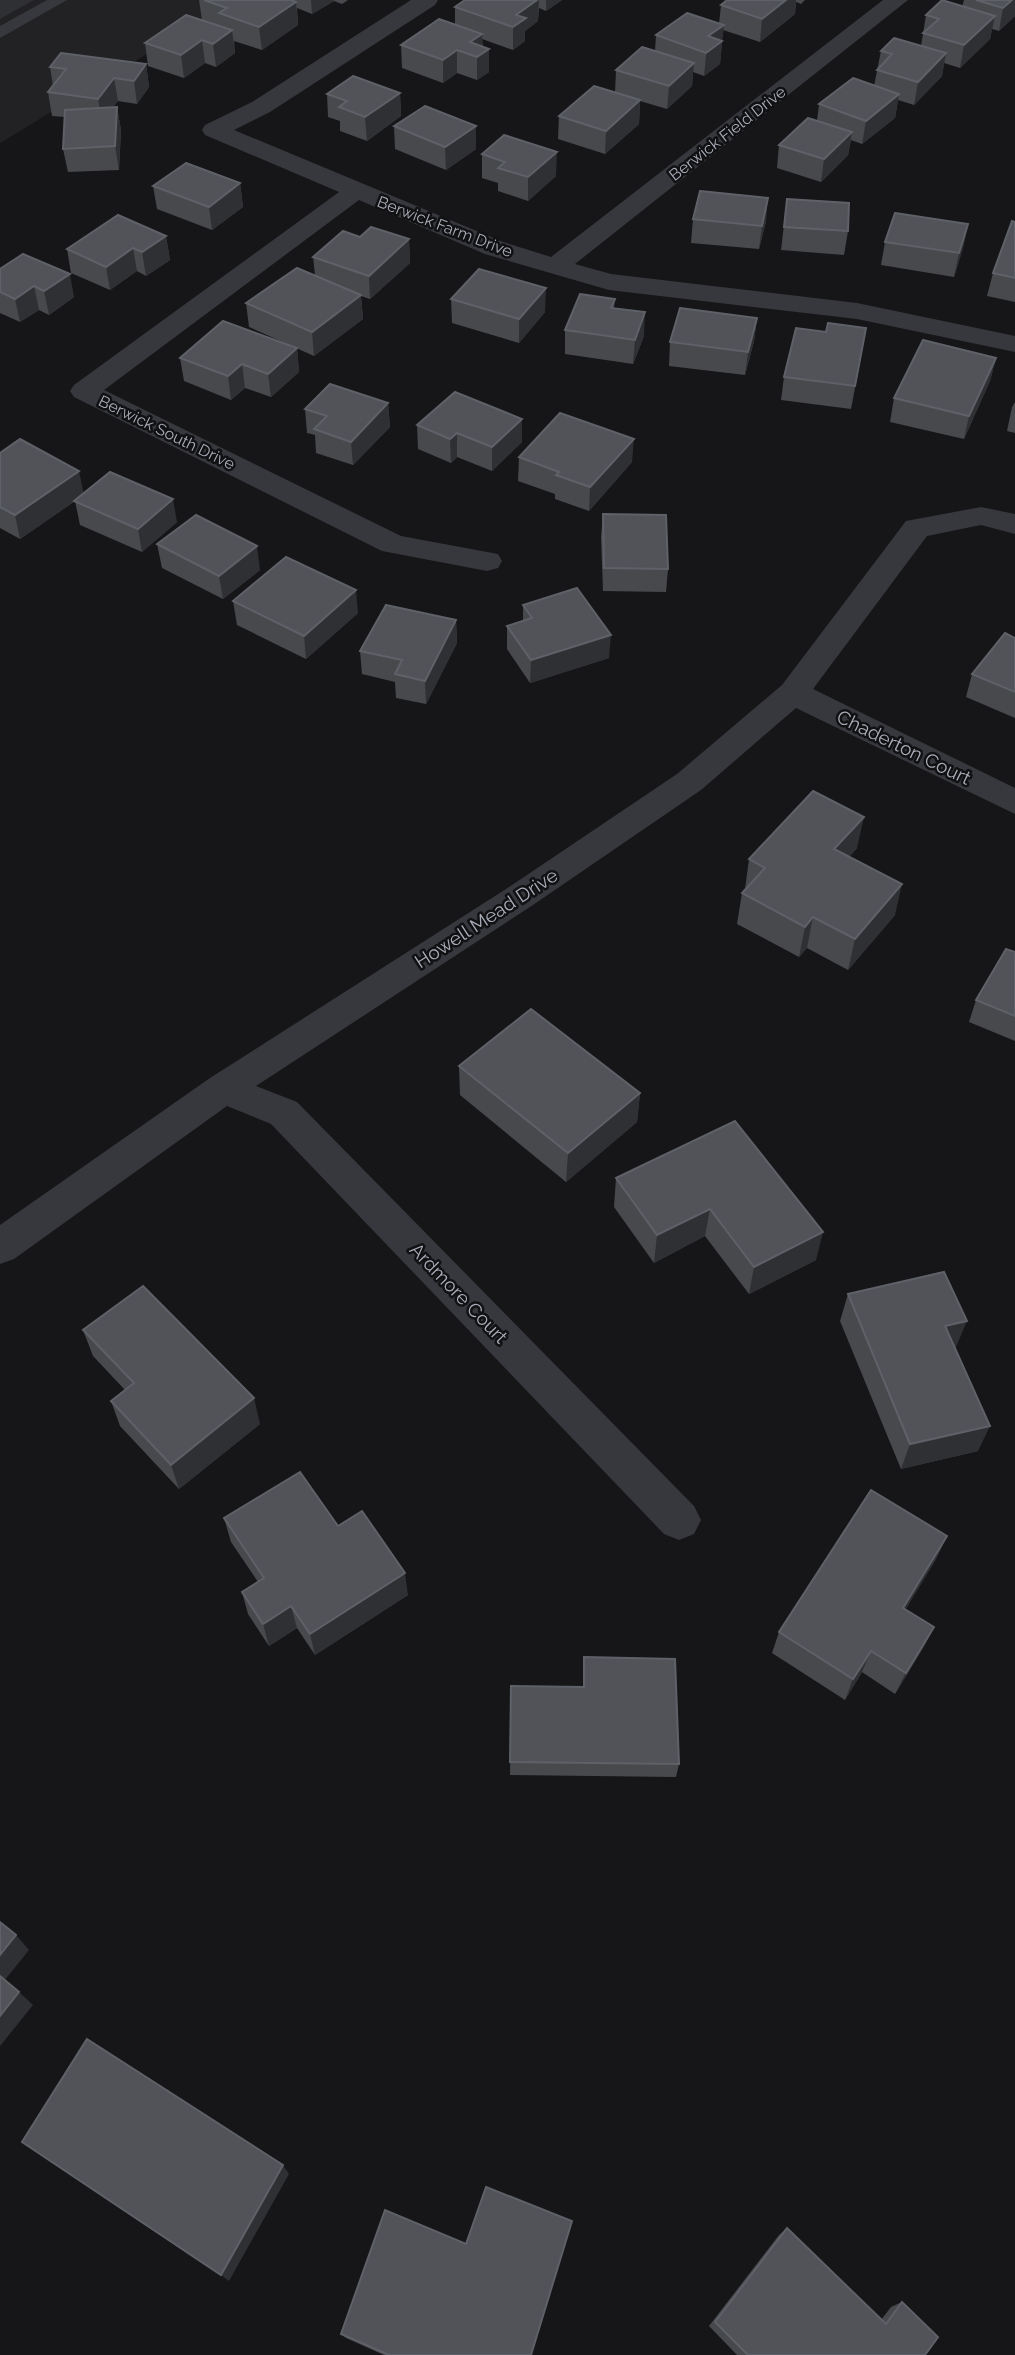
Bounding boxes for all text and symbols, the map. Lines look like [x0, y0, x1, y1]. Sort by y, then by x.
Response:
street label: Berwick Field Drive [665, 82, 789, 185]
street label: Berwick Farm Drive [375, 192, 515, 261]
street label: Berwick South Drive [96, 391, 238, 474]
street label: Chaderton Court [833, 705, 975, 789]
street label: Howell Mead Drive [411, 864, 561, 972]
street label: Ardmore Court [406, 1238, 513, 1348]

